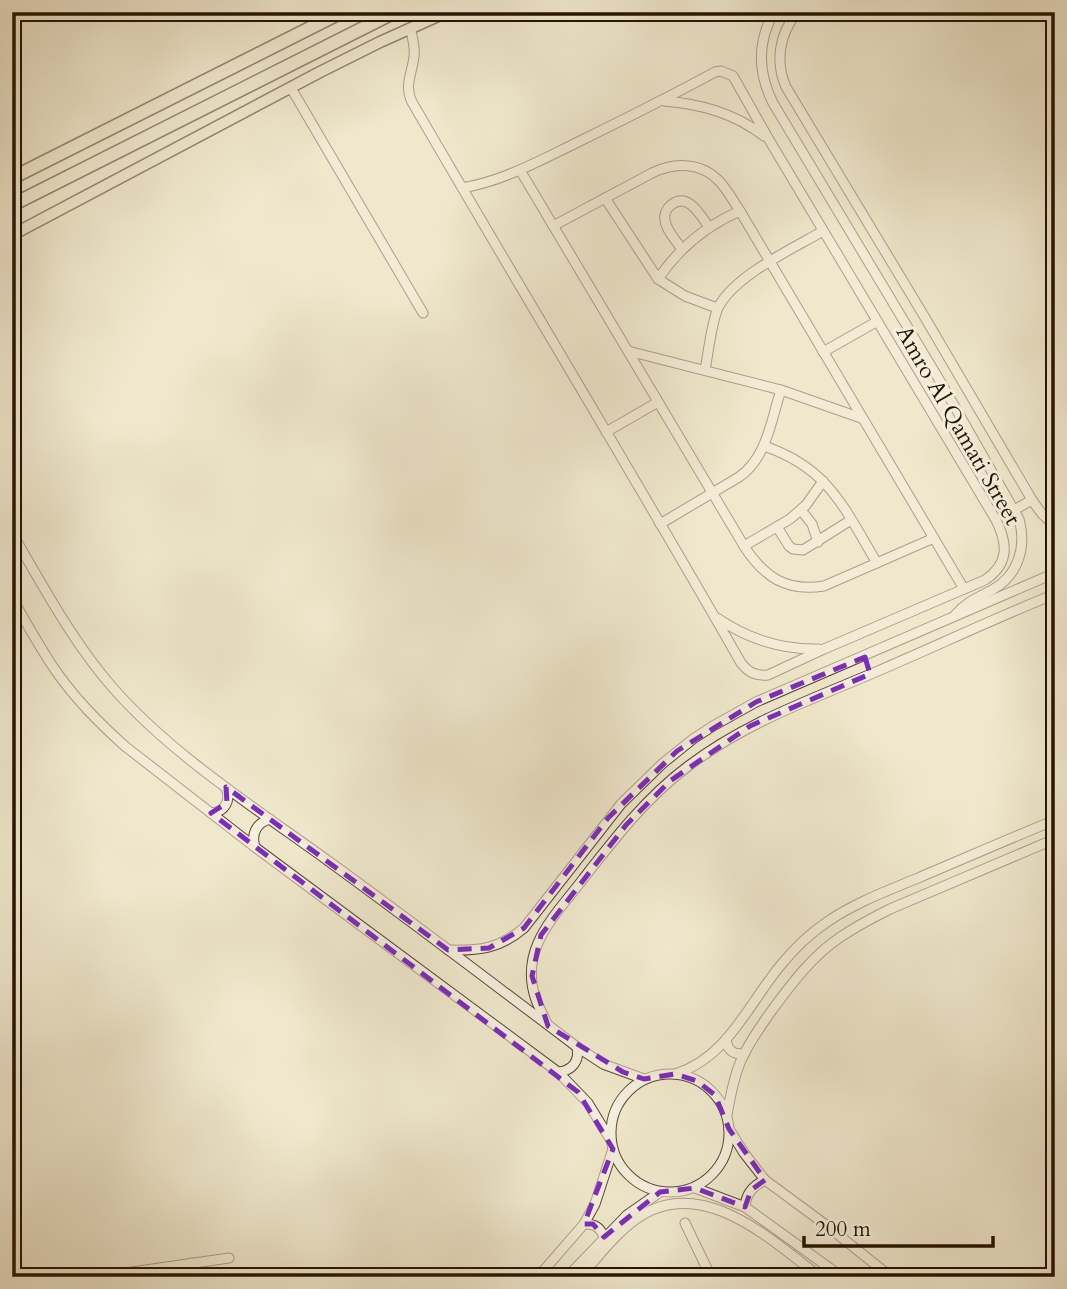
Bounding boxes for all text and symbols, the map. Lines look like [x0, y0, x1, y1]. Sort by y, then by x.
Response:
street label: Amro Al Qamati Street [889, 320, 1028, 531]
scale bar [804, 1205, 993, 1249]
text: 200 m [815, 1215, 871, 1244]

